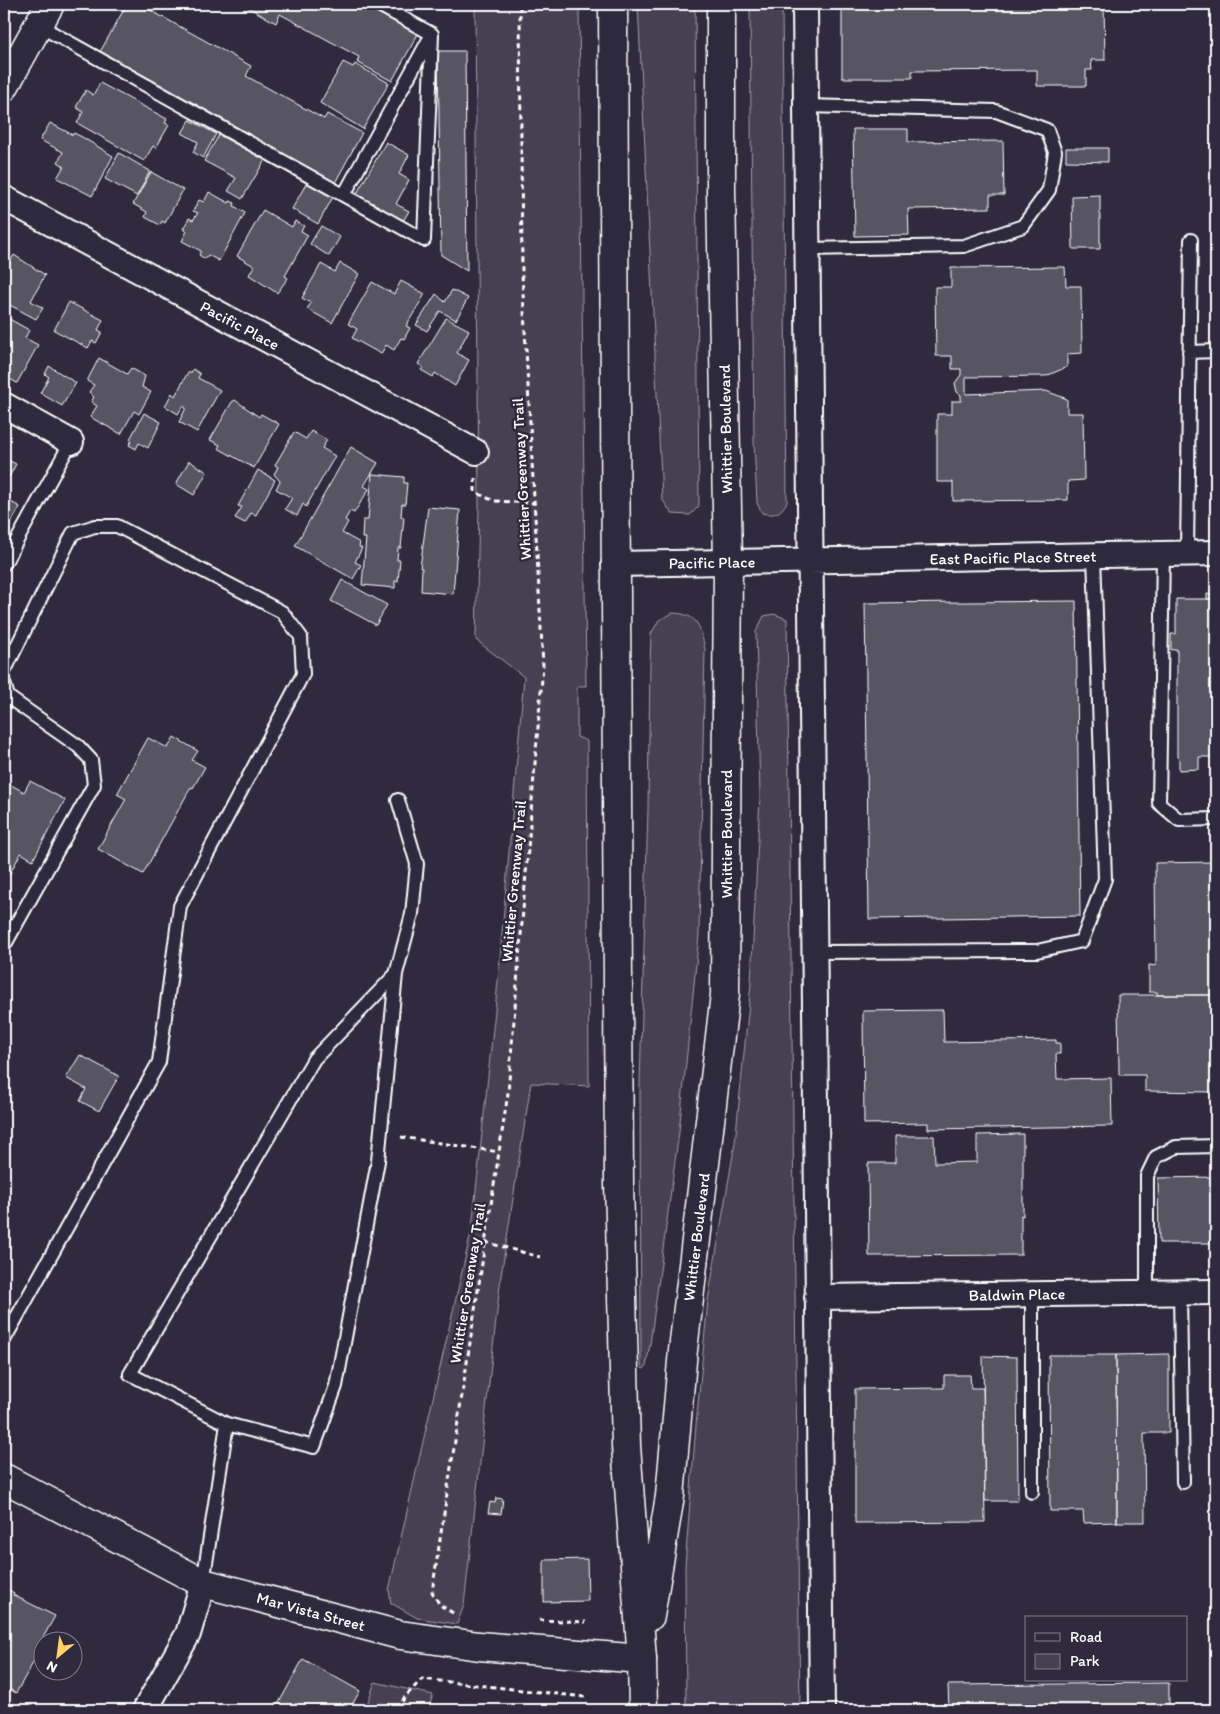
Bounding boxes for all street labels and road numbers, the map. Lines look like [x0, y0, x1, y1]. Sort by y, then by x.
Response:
street label: Pacific Place [197, 297, 283, 354]
street label: Whittier Boulevard [715, 364, 736, 494]
street label: Whittier Greenway Trail [508, 397, 535, 561]
street label: East Pacific Place Street [929, 547, 1097, 568]
street label: Pacific Place [668, 552, 756, 573]
street label: Whittier Boulevard [717, 769, 736, 899]
street label: Whittier Greenway Trail [497, 799, 530, 963]
street label: Whittier Boulevard [679, 1172, 714, 1302]
street label: Whittier Greenway Trail [445, 1201, 490, 1365]
street label: Baldwin Place [969, 1284, 1065, 1305]
street label: Mar Vista Street [254, 1588, 367, 1635]

